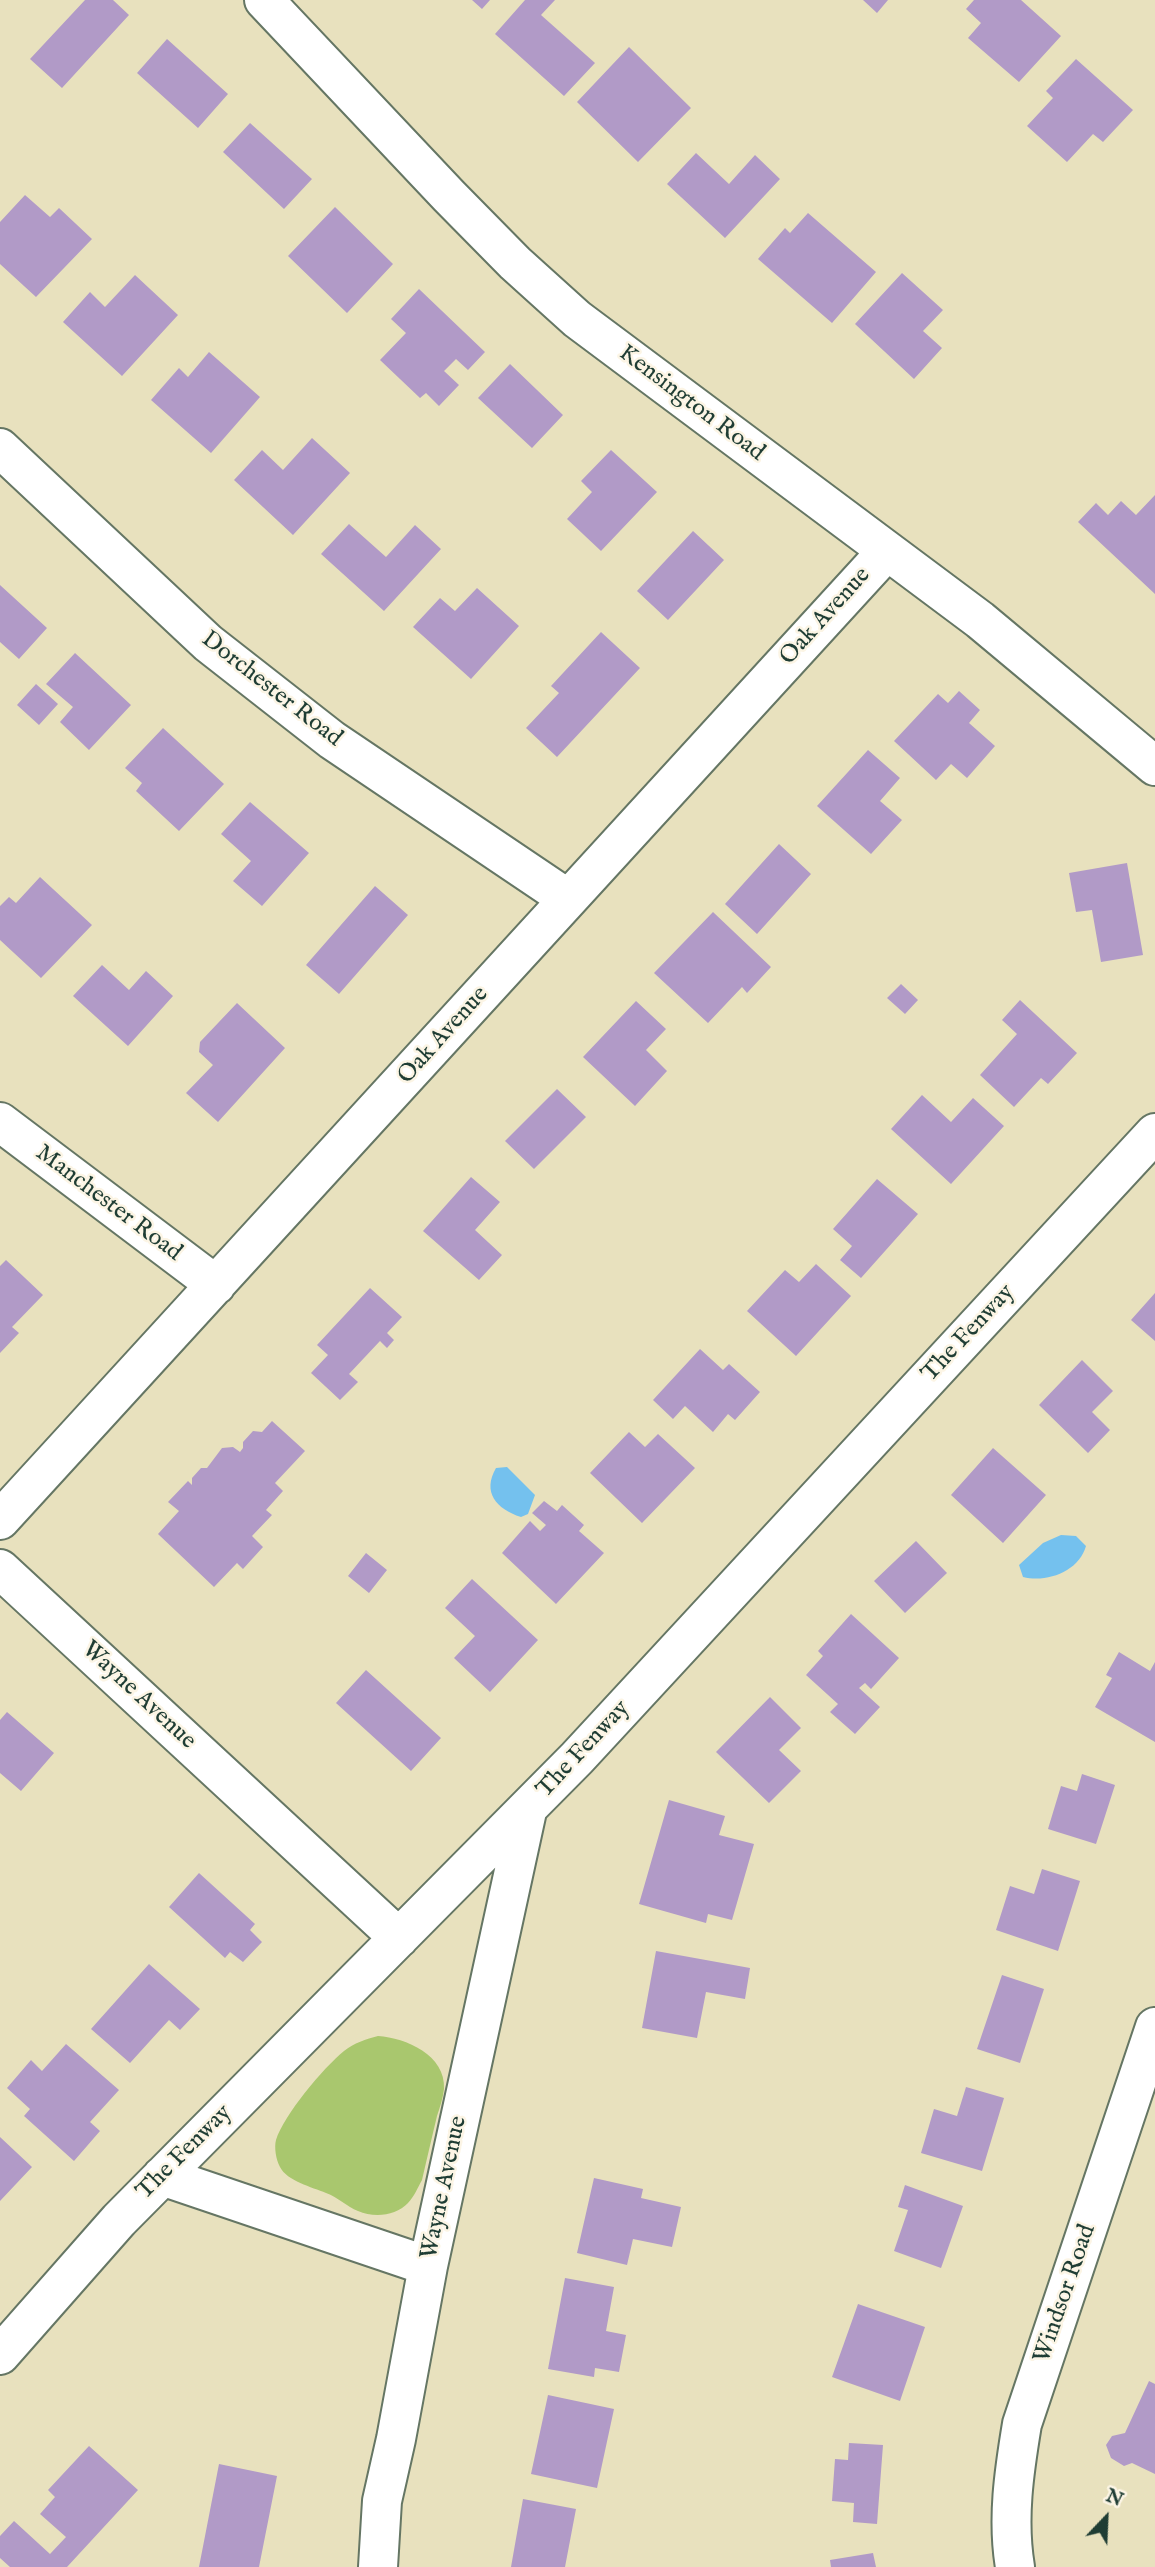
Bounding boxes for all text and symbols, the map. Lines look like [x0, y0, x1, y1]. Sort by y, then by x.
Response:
street label: Kensington Road [612, 340, 770, 468]
street label: Oak Avenue [775, 562, 877, 672]
street label: Dorchester Road [195, 626, 347, 754]
street label: Oak Avenue [393, 981, 495, 1091]
street label: Manchester Road [29, 1140, 187, 1268]
street label: The Fenway [917, 1279, 1021, 1389]
street label: Wayne Avenue [75, 1636, 201, 1756]
street label: The Fenway [532, 1695, 636, 1805]
street label: The Fenway [131, 2099, 239, 2207]
street label: Wayne Avenue [416, 2114, 474, 2262]
street label: Windsor Road [1029, 2221, 1103, 2367]
north arrow [1071, 2483, 1141, 2553]
text: N [1102, 2484, 1126, 2513]

